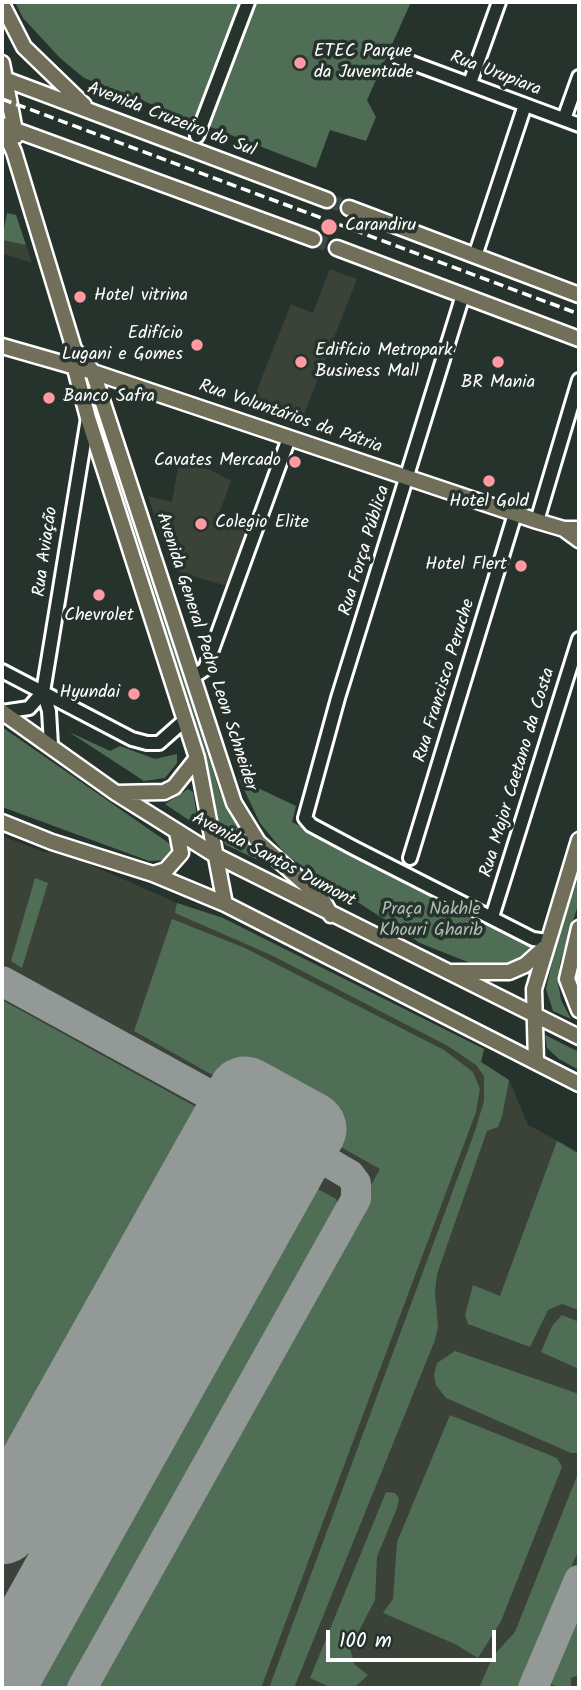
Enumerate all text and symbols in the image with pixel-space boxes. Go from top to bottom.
place label: ETEC Parque da Juventude [314,42,414,84]
street label: Rua Urupiara [446,48,544,102]
marker: ETEC Parque da Juventude [292,55,308,71]
street label: Avenida Cruzeiro do Sul [83,79,259,163]
place label: Carandiru [345,216,416,238]
marker: Carandiru [319,217,339,237]
place label: Hotel vitrina [94,286,188,308]
marker: Hotel vitrina [72,289,88,305]
place label: Edifício Lugani e Gomes [62,324,183,366]
marker: Edifício Lugani e Gomes [189,337,205,353]
place label: Edifício Metropark Business Mall [315,341,452,384]
marker: Edifício Metropark Business Mall [293,354,309,370]
marker: BR Mania [490,354,506,370]
place label: BR Mania [461,373,535,395]
street label: Rua Voluntários da Pátria [195,376,385,460]
place label: Banco Safra [63,387,155,409]
marker: Banco Safra [41,390,57,406]
place label: Cavates Mercado [154,451,281,473]
marker: Cavates Mercado [287,454,303,470]
marker: Hotel Gold [481,473,497,489]
street label: Rua Força Pública [336,483,396,619]
place label: Hotel Gold [449,492,529,514]
street label: Rua Aviação [30,506,64,598]
street label: Avenida General Pedro Leon Schneider [150,510,260,794]
place label: Colegio Elite [215,513,309,535]
marker: Colegio Elite [193,516,209,532]
place label: Hotel Flert [425,555,507,577]
marker: Hotel Flert [513,558,529,574]
marker: Chevrolet [91,587,107,603]
street label: Rua Francisco Peruche [411,597,481,765]
place label: Chevrolet [64,606,134,628]
street label: Rua Major Caetano da Costa [477,666,561,880]
place label: Hyundai [60,683,120,705]
marker: Hyundai [126,686,142,702]
street label: Avenida Santos Dumont [188,809,358,913]
park label: Praça Nakhle Khouri Gharib [379,900,483,942]
scale bar [329,1616,499,1660]
text: 100 m [339,1625,392,1658]

